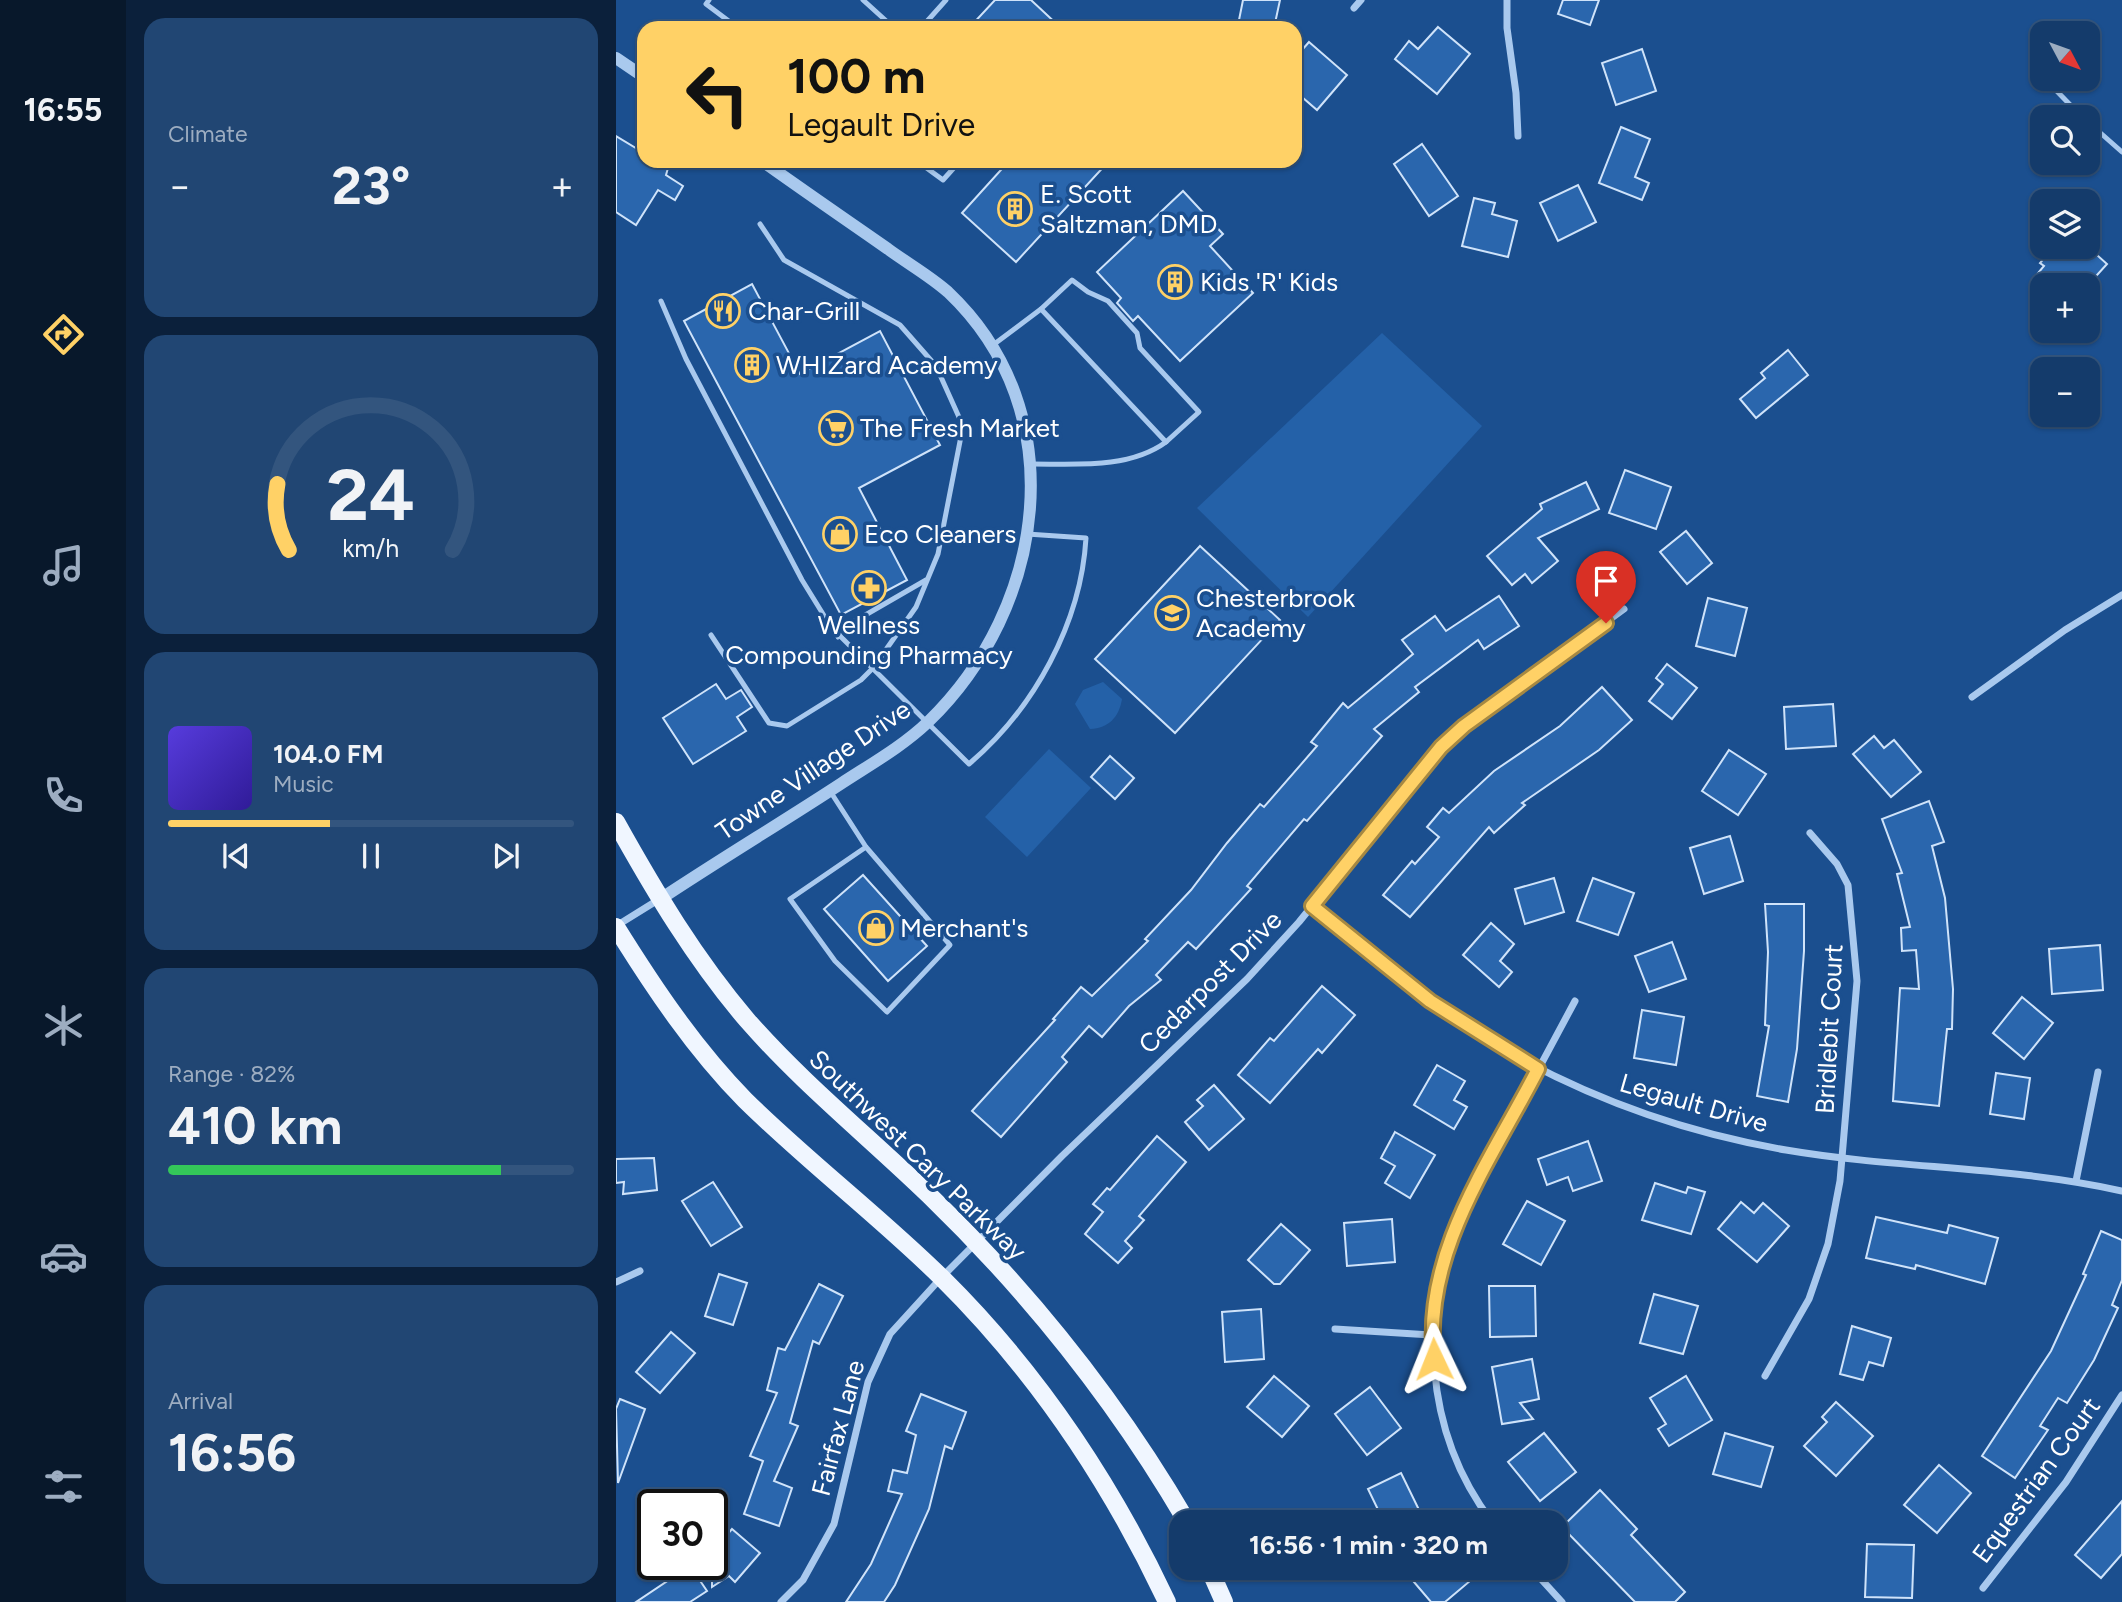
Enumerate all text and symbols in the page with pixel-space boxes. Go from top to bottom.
north arrow [2030,21,2100,91]
map controls [2030,21,2100,427]
text: 100 m [787,46,926,105]
icon: left [672,49,763,140]
text: 16:55 [24,91,102,129]
button: search [2030,105,2100,175]
text: Legault Drive [787,106,975,144]
text: Climate [168,120,247,148]
text: 23° [332,155,410,217]
text: − [168,163,192,209]
text: + [550,163,574,209]
place label: E. Scott Saltzman, DMD [1040,178,1218,240]
button: layers [2030,189,2100,259]
building icon: E. Scott Saltzman, DMD [996,190,1034,228]
building icon: Kids 'R' Kids [1156,263,1194,301]
place label: Kids 'R' Kids [1200,266,1338,298]
button: + [2030,273,2100,343]
restaurant icon: Char-Grill [704,292,742,330]
place label: Char-Grill [748,295,860,327]
icon: directions [39,310,88,359]
building icon: WHIZard Academy [733,346,771,384]
place label: WHIZard Academy [776,349,998,381]
button: − [2030,357,2100,427]
supermarket icon: The Fresh Market [817,409,855,447]
place label: The Fresh Market [860,412,1060,444]
text: 24 [327,452,415,539]
shop icon: Eco Cleaners [821,515,859,553]
place label: Eco Cleaners [864,518,1017,550]
text: km/h [342,533,400,563]
icon: music [39,541,88,590]
pin [1576,551,1636,623]
icon: arrive [1587,562,1625,600]
pharmacy icon: Wellness Compounding Pharmacy [850,569,888,607]
place label: Chesterbrook Academy [1196,582,1355,644]
school or university icon: Chesterbrook Academy [1153,594,1191,632]
place label: Wellness Compounding Pharmacy [725,609,1013,671]
street label: Towne Village Drive [710,693,916,847]
text: 104.0 FM [273,738,383,770]
text: Music [273,770,334,798]
icon: phone [39,771,88,820]
icon: previous [217,837,255,875]
icon: pause [352,837,390,875]
icon: next [487,837,525,875]
street label: Cedarpost Drive [1132,904,1288,1060]
shop icon: Merchant's [857,909,895,947]
place label: Merchant's [900,912,1028,944]
street label: Bridlebit Court [1809,943,1849,1115]
icon: climate [39,1001,88,1050]
street label: Southwest Cary Parkway [803,1043,1033,1267]
text: Range · 82% [168,1060,295,1088]
street label: Legault Drive [1616,1067,1772,1139]
text: 410 km [168,1095,342,1157]
icon: car [39,1232,88,1281]
position arrow [1397,1322,1471,1396]
street label: Fairfax Lane [805,1357,871,1499]
text: Arrival [168,1387,233,1415]
street label: Equestrian Court [1965,1391,2107,1569]
text: 16:56 [168,1422,296,1484]
icon: filters [39,1462,88,1511]
speed limit sign: 30 [637,1489,728,1580]
text: 16:56 · 1 min · 320 m [1249,1529,1488,1561]

